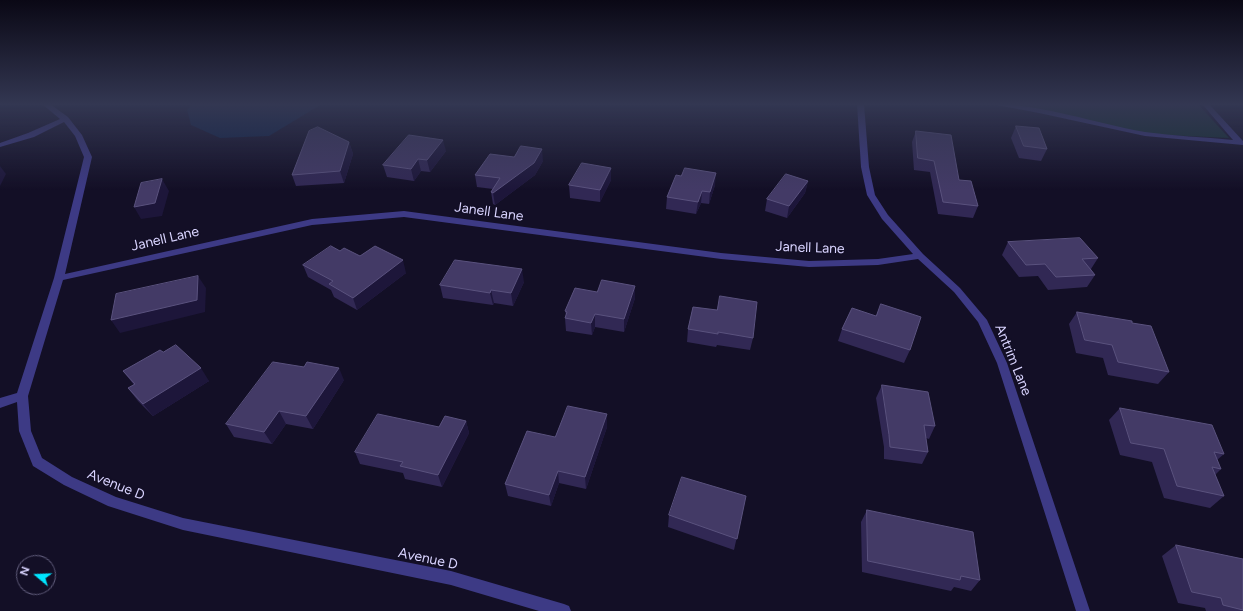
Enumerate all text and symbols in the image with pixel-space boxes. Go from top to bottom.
street label: Janell Lane [454,199,524,225]
street label: Janell Lane [129,223,201,255]
street label: Janell Lane [775,238,845,258]
street label: Antrim Lane [991,322,1035,398]
street label: Avenue D [85,466,147,504]
street label: Avenue D [397,545,459,573]
north arrow [16,555,56,595]
text: N [18,565,33,577]

